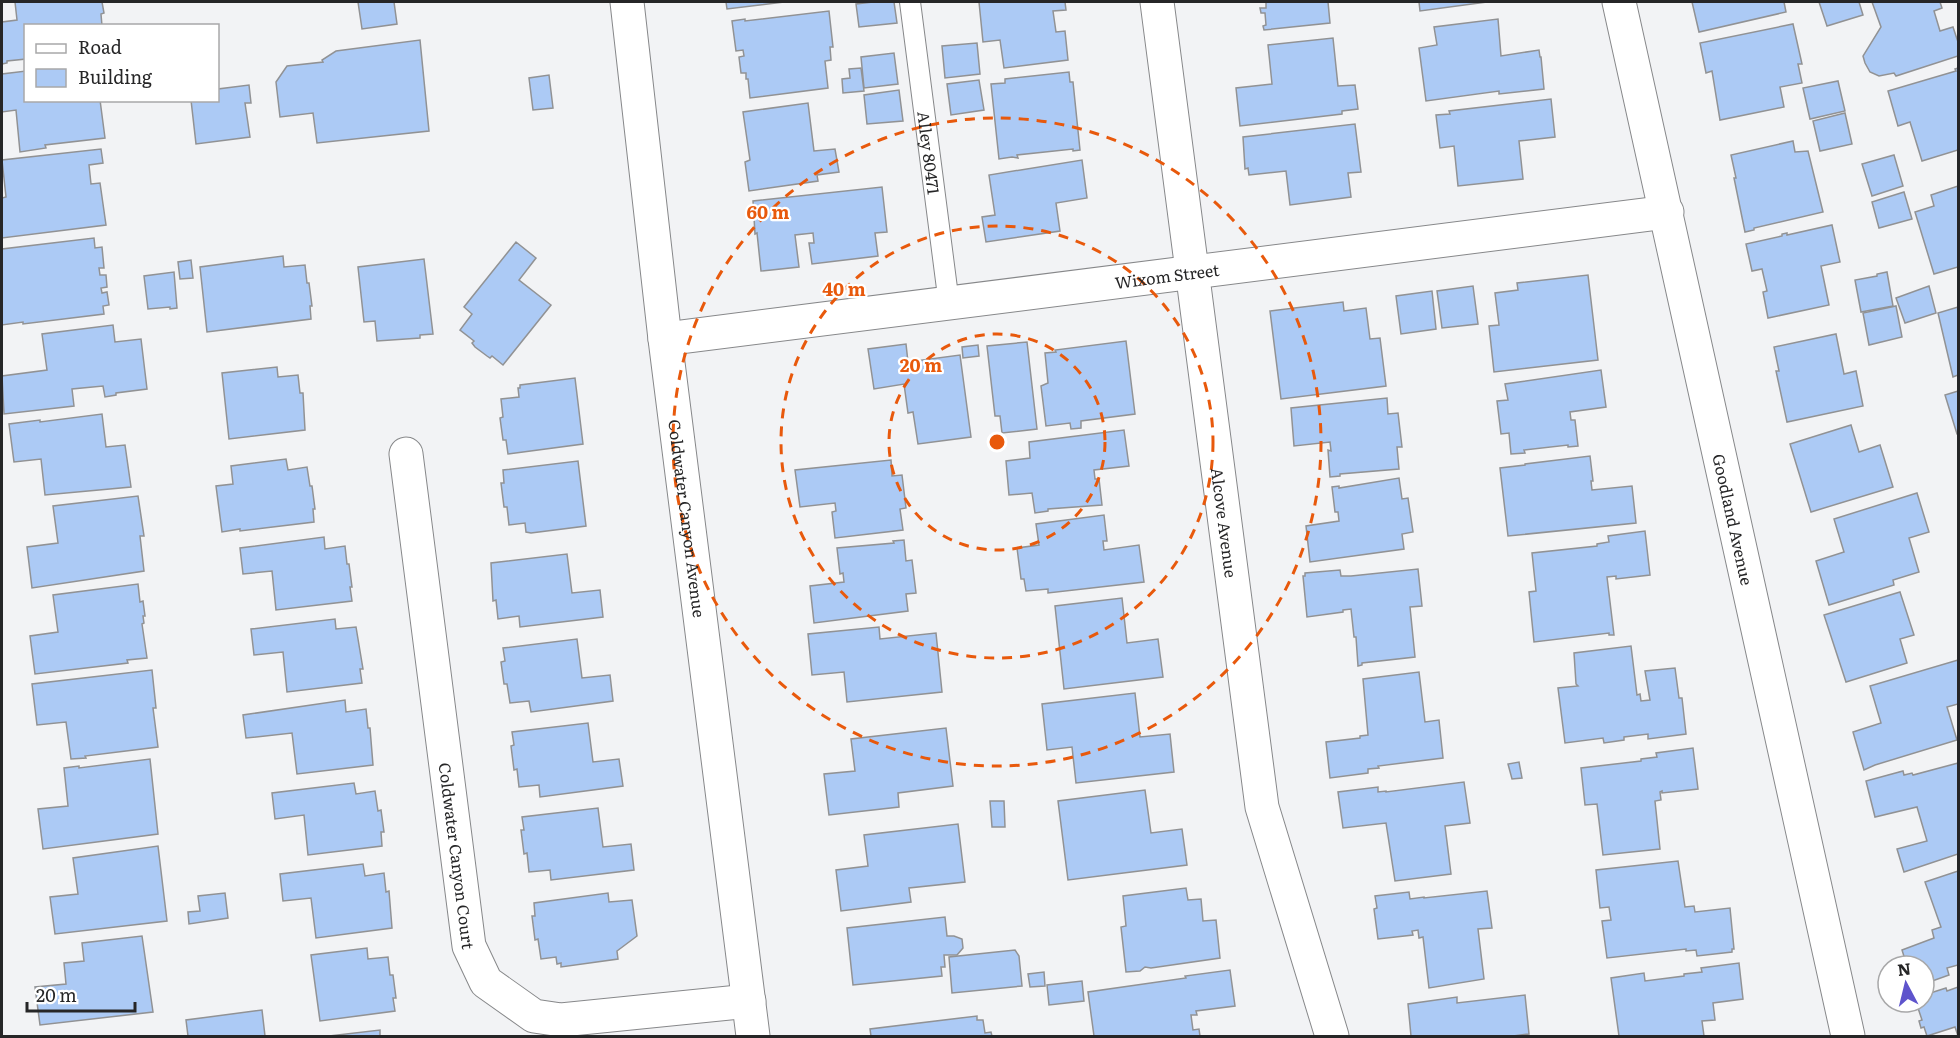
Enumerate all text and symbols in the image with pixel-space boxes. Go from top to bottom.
legend [24,24,219,102]
text: Road [78,33,122,60]
text: Building [78,63,153,90]
street label: Alley 80471 [912,110,947,196]
text: 60 m [746,198,790,225]
street label: Wixom Street [1113,257,1221,294]
text: 40 m [822,275,866,302]
text: 20 m [900,351,942,378]
street label: Coldwater Canyon Avenue [663,418,712,619]
centre of rings [987,432,1007,452]
street label: Goodland Avenue [1707,451,1760,588]
street label: Alcove Avenue [1206,466,1244,579]
street label: Coldwater Canyon Court [434,761,481,951]
north arrow [1876,954,1936,1014]
text: N [1896,955,1912,981]
scale bar [27,975,135,1013]
text: 20 m [36,981,77,1008]

